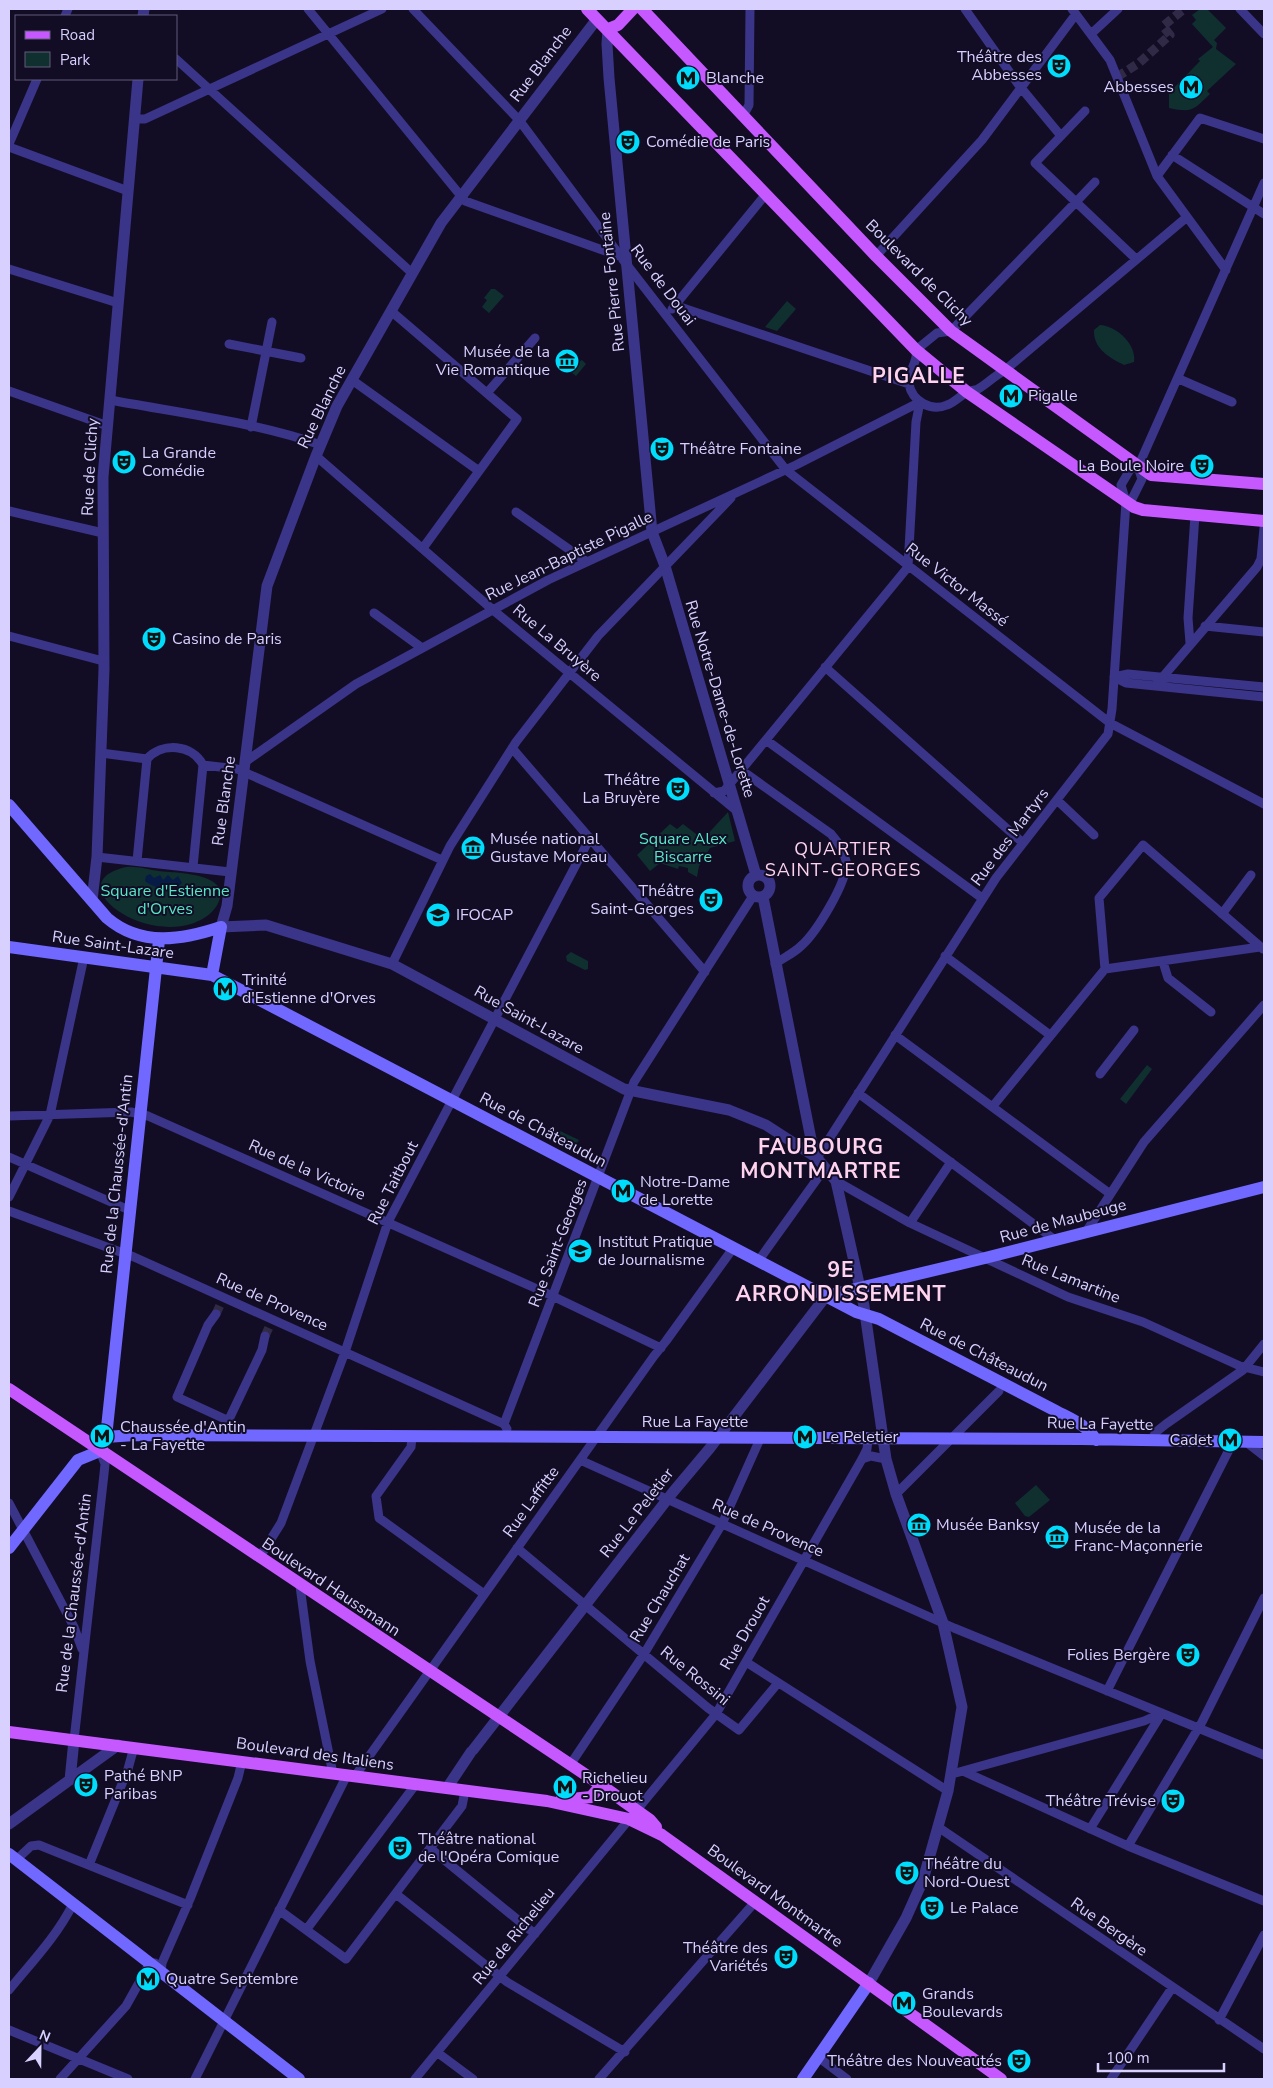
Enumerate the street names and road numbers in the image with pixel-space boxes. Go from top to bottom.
street label: Rue Blanche [505,21,577,107]
street label: Rue Pierre Fontaine [594,211,630,353]
street label: Boulevard de Clichy [861,215,978,332]
street label: Rue de Douai [625,240,701,330]
street label: Rue Blanche [292,362,352,452]
street label: Rue de Clichy [76,417,104,517]
street label: Rue Jean-Baptiste Pigalle [482,506,656,606]
street label: Rue Victor Massé [901,538,1013,632]
street label: Rue Notre-Dame-de-Lorette [679,598,761,800]
street label: Rue La Bruyère [508,599,606,687]
street label: Rue Blanche [207,755,241,847]
street label: Rue des Martyrs [966,783,1054,891]
street label: Rue Saint-Lazare [51,926,175,964]
street label: Rue Saint-Lazare [470,981,588,1059]
street label: Rue de la Chaussée-d'Antin [96,1073,138,1275]
street label: Rue de Châteaudun [475,1087,611,1173]
street label: Rue de la Victoire [245,1134,369,1206]
street label: Rue Taitbout [362,1137,424,1229]
street label: Rue Saint-Georges [523,1176,593,1310]
street label: Rue de Maubeuge [997,1194,1129,1248]
street label: Rue Lamartine [1018,1249,1124,1309]
street label: Rue de Provence [213,1268,331,1336]
street label: Rue de Châteaudun [916,1313,1052,1397]
street label: Rue La Fayette [642,1411,748,1433]
street label: Rue La Fayette [1047,1412,1153,1436]
street label: Rue Laffitte [498,1462,564,1542]
street label: Rue Le Peletier [595,1463,679,1563]
street label: Rue de la Chaussée-d'Antin [51,1492,97,1694]
street label: Rue de Provence [709,1494,827,1562]
street label: Boulevard Haussmann [257,1532,405,1642]
street label: Rue Chauchat [625,1549,695,1647]
street label: Rue Drouot [715,1592,775,1674]
street label: Rue Rossini [656,1641,734,1711]
street label: Boulevard des Italiens [235,1732,395,1776]
street label: Boulevard Montmartre [703,1839,847,1953]
street label: Rue de Richelieu [468,1883,560,1989]
street label: Rue Bergère [1066,1892,1152,1962]

